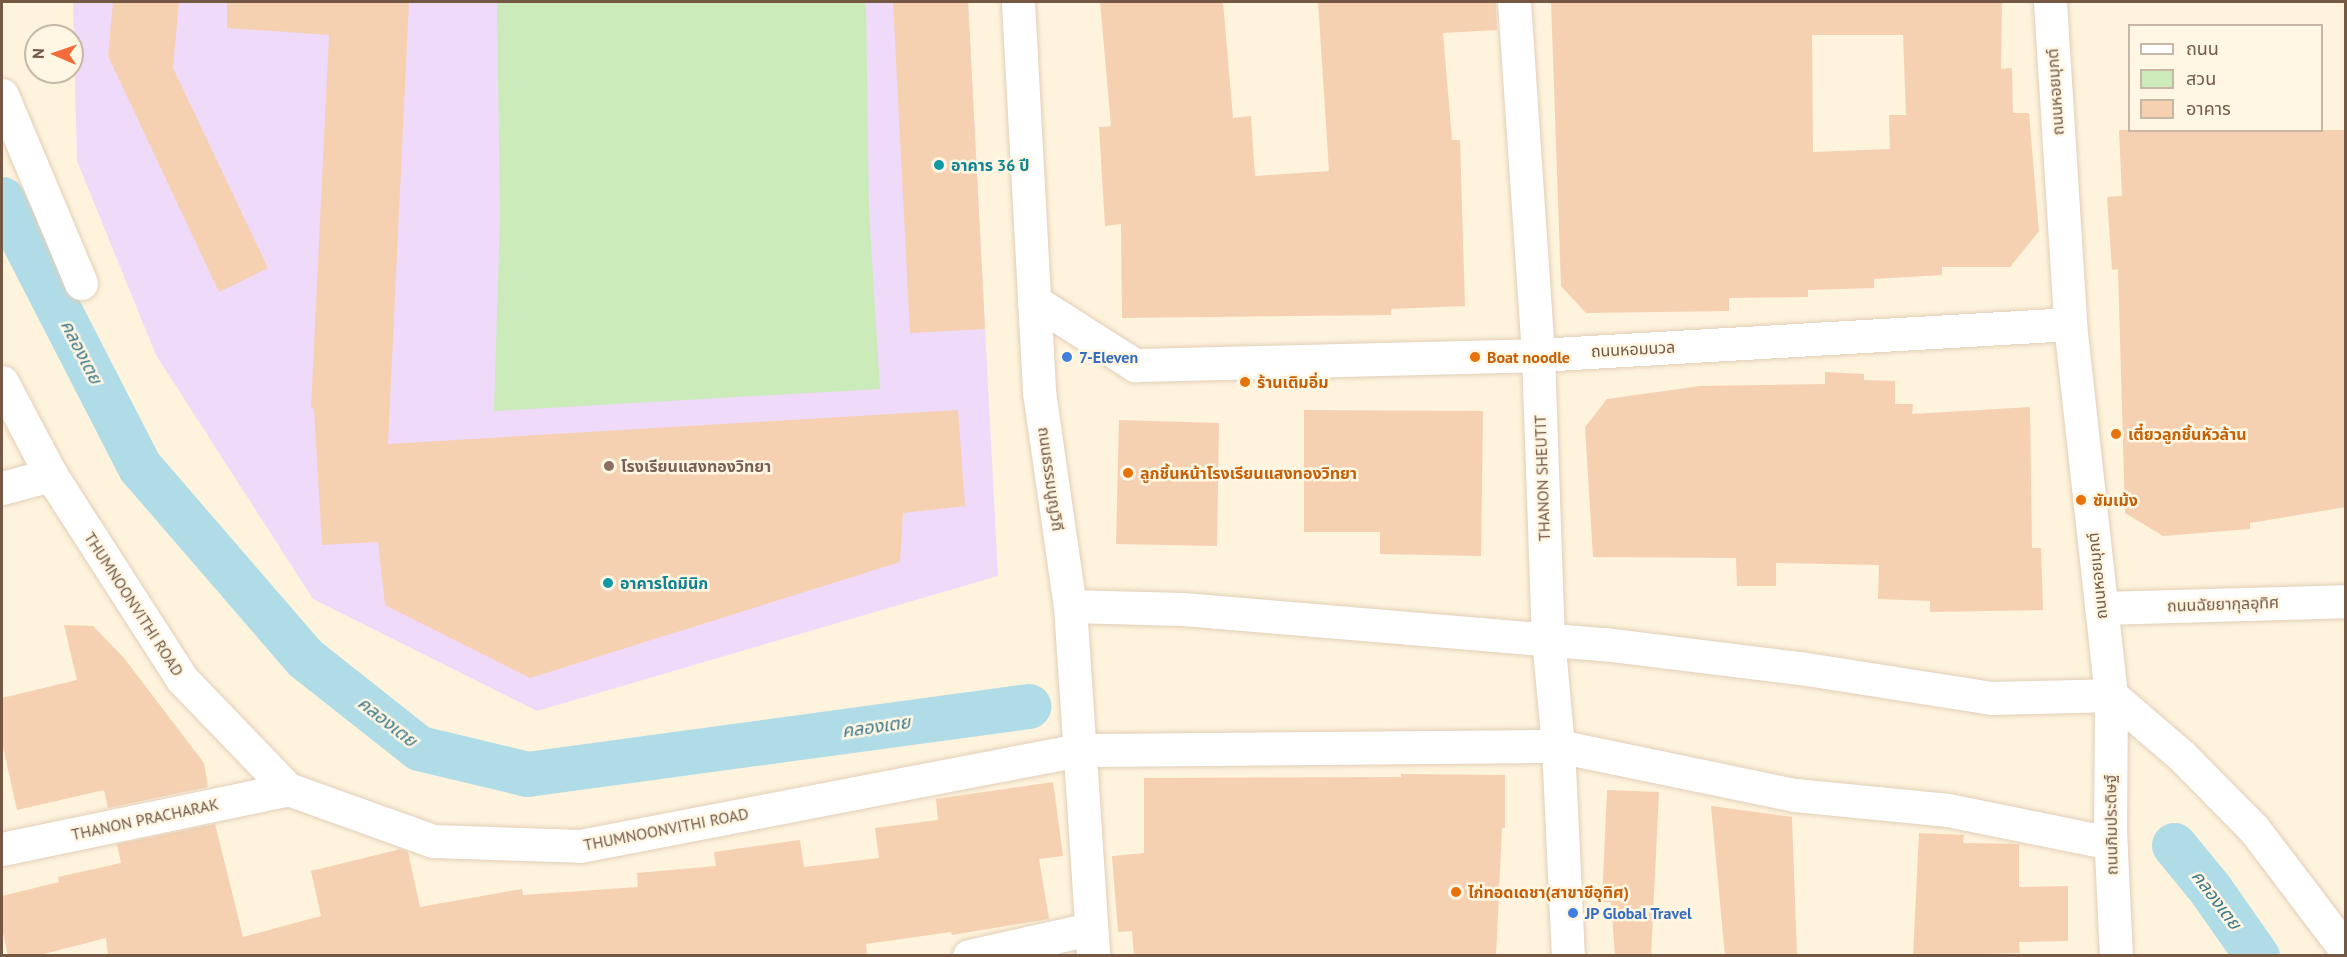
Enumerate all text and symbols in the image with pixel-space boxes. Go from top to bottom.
north arrow [24,24,84,84]
legend [2128,24,2323,132]
text: ถนน [2186,37,2219,60]
text: N [28,48,48,59]
street label: ถนนหอยมุกต์ [2042,48,2068,136]
text: สวน [2186,67,2216,90]
text: อาคาร [2186,97,2231,120]
place label: อาคาร 36 ปี [951,155,1029,175]
marker: อาคาร 36 ปี [932,158,946,172]
water label: คลองเตย [56,317,106,387]
street label: ถนนหอมนวล [1590,337,1676,361]
place label: 7-Eleven [1079,347,1138,367]
place label: Boat noodle [1487,347,1570,367]
marker: 7-Eleven [1060,350,1074,364]
marker: Boat noodle [1468,350,1482,364]
place label: ร้านเติมอิ่ม [1257,372,1329,392]
marker: ร้านเติมอิ่ม [1238,375,1252,389]
street label: THANON SHEUTIT [1530,414,1554,542]
place label: เตี๋ยวลูกชิ้นหัวล้าน [2128,424,2246,444]
street label: ถนนธรรมนูญวิถี [1034,426,1068,532]
marker: เตี๋ยวลูกชิ้นหัวล้าน [2109,427,2123,441]
place label: โรงเรียนแสงทองวิทยา [621,456,771,476]
marker: โรงเรียนแสงทองวิทยา [602,459,616,473]
place label: ลูกชิ้นหน้าโรงเรียนแสงทองวิทยา [1140,463,1357,483]
marker: ลูกชิ้นหน้าโรงเรียนแสงทองวิทยา [1121,466,1135,480]
place label: ซัมเม้ง [2093,490,2138,510]
marker: ซัมเม้ง [2074,493,2088,507]
street label: THUMNOONVITHI ROAD [80,528,188,680]
street label: ถนนหอยมุกต์ [2083,532,2111,620]
place label: อาคารโดมินิก [620,573,708,593]
marker: อาคารโดมินิก [601,576,615,590]
street label: ถนนฉัยยากุลอุทิศ [2167,592,2279,616]
water label: คลองเตย [353,692,421,752]
water label: คลองเตย [841,712,911,742]
street label: ถนนกิมประดิษฐ์ [2101,775,2121,875]
street label: THANON PRACHARAK [70,794,220,844]
street label: THUMNOONVITHI ROAD [582,804,750,854]
water label: คลองเตย [2187,866,2245,934]
place label: ไก่ทอดเดชา(สาขาชีอุทิศ) [1468,882,1629,902]
marker: ไก่ทอดเดชา(สาขาชีอุทิศ) [1449,885,1463,899]
place label: JP Global Travel [1585,903,1693,923]
marker: JP Global Travel [1566,906,1580,920]

